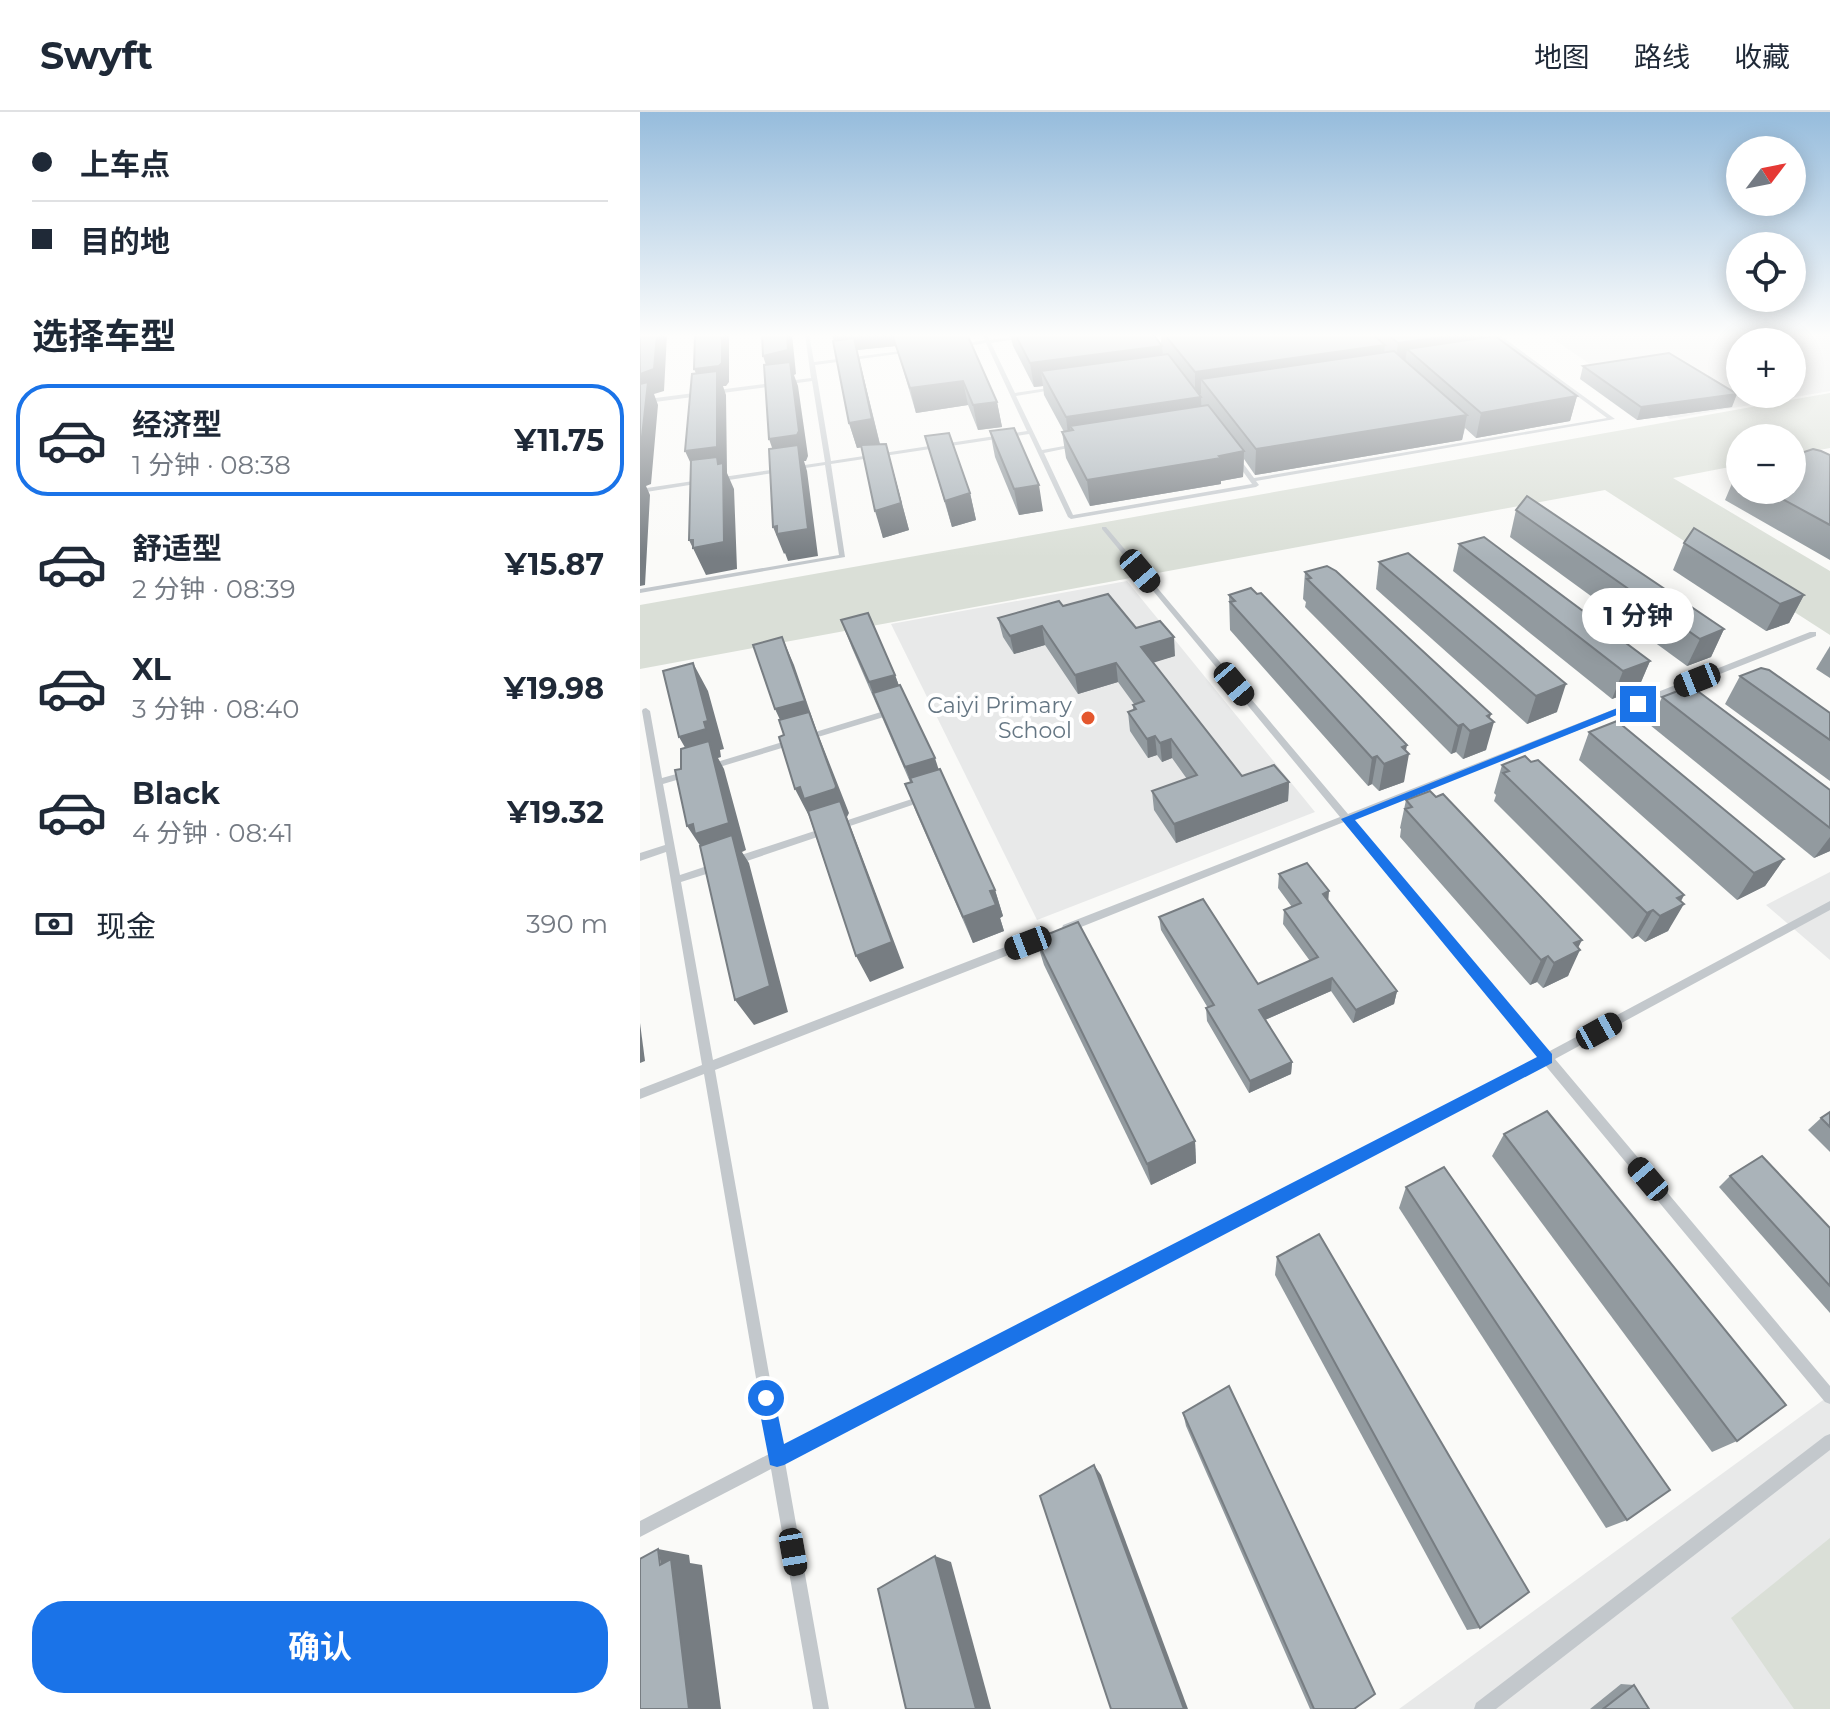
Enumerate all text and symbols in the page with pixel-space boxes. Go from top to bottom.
text: Swyft [40,32,153,79]
text: 地图 [1534,40,1590,74]
text: 路线 [1634,40,1690,74]
text: 收藏 [1734,40,1790,74]
north arrow [1726,136,1806,216]
map controls [1726,136,1806,504]
text: 上车点 [80,146,170,183]
text: 目的地 [80,223,170,260]
button: locate [1726,232,1806,312]
text: 选择车型 [32,314,176,358]
button: + [1726,328,1806,408]
icon: car [36,404,108,476]
text: 经济型 [132,406,222,443]
text: ¥11.75 [514,422,604,459]
button: − [1726,424,1806,504]
text: 1 分钟 · 08:38 [132,449,291,481]
icon: car [36,528,108,600]
text: 舒适型 [132,530,222,567]
car [1115,545,1165,597]
text: ¥15.87 [505,546,604,583]
text: 2 分钟 · 08:39 [132,573,296,605]
callout: 1 分钟 [1582,588,1694,644]
text: 1 分钟 [1603,600,1673,632]
text: XL [132,651,171,688]
icon: car [36,652,108,724]
car [1209,658,1259,710]
car [1670,660,1724,700]
text: ¥19.98 [504,670,604,707]
route end [1620,686,1656,722]
place label: Caiyi Primary School [927,692,1072,744]
text: 3 分钟 · 08:40 [132,693,299,725]
marker: Caiyi Primary School [1079,709,1097,727]
text: Black [132,775,220,812]
icon: car [36,776,108,848]
text: ¥19.32 [507,794,604,831]
text: 4 分钟 · 08:41 [132,817,293,849]
icon: cash [32,902,76,946]
text: 现金 [96,908,156,945]
text: 390 m [526,908,608,940]
car [1001,923,1055,963]
car [1572,1009,1626,1053]
car [1623,1153,1673,1205]
route start [748,1380,784,1416]
car [777,1526,809,1578]
button: 确认 [32,1601,608,1693]

